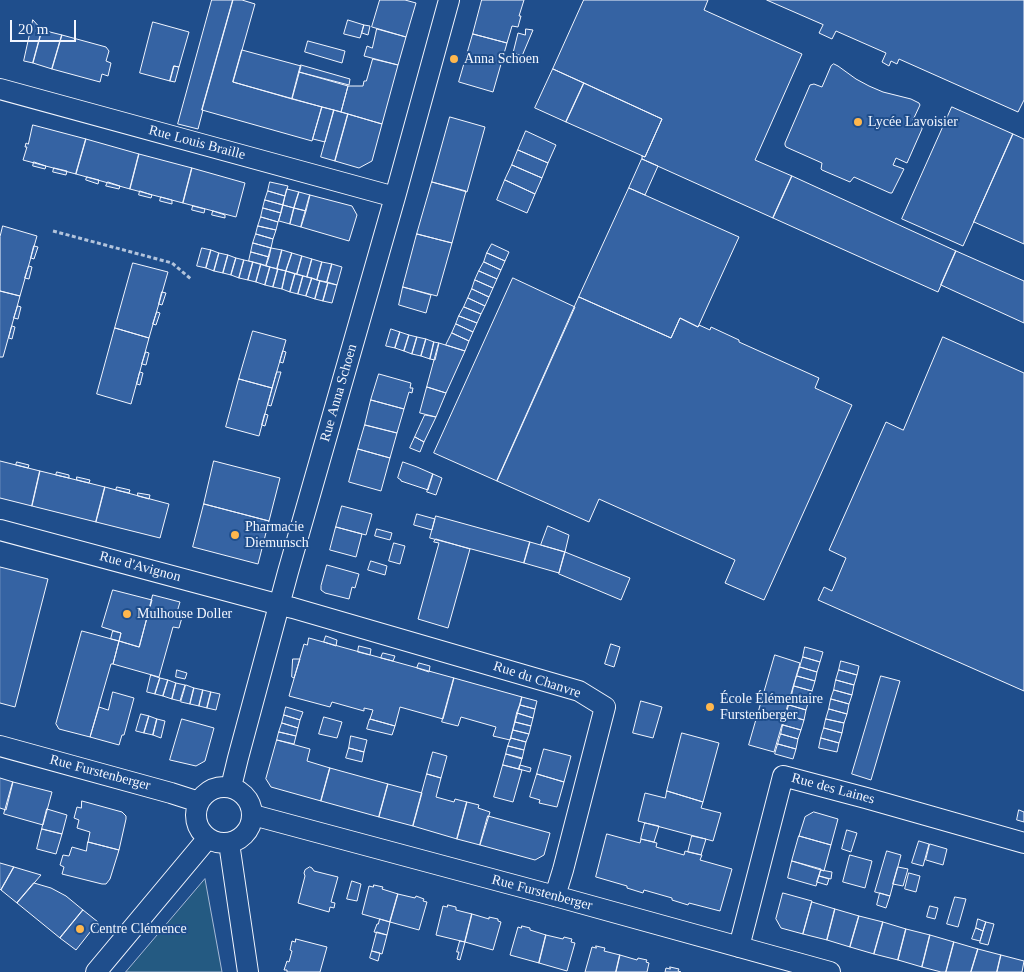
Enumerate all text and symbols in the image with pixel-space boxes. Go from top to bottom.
scale bar [12,10,79,42]
text: 20 m [18,21,48,37]
place label: Anna Schoen [464,51,539,67]
marker: Anna Schoen [448,53,460,65]
place label: Lycée Lavoisier [868,114,958,130]
marker: Lycée Lavoisier [852,116,864,128]
street label: Rue Louis Braille [147,122,247,164]
street label: Rue Anna Schoen [317,342,361,444]
place label: Pharmacie Diemunsch [245,519,309,552]
marker: Pharmacie Diemunsch [229,529,241,541]
street label: Rue d'Avignon [97,548,183,586]
place label: Mulhouse Doller [137,606,232,622]
marker: Mulhouse Doller [121,608,133,620]
street label: Rue du Chanvre [491,658,583,702]
place label: École Élémentaire Furstenberger [720,691,823,724]
marker: École Élémentaire Furstenberger [704,701,716,713]
street label: Rue Furstenberger [48,751,152,795]
street label: Rue des Laines [790,770,876,808]
street label: Rue Furstenberger [490,871,594,915]
place label: Centre Clémence [90,921,187,937]
marker: Centre Clémence [74,923,86,935]

